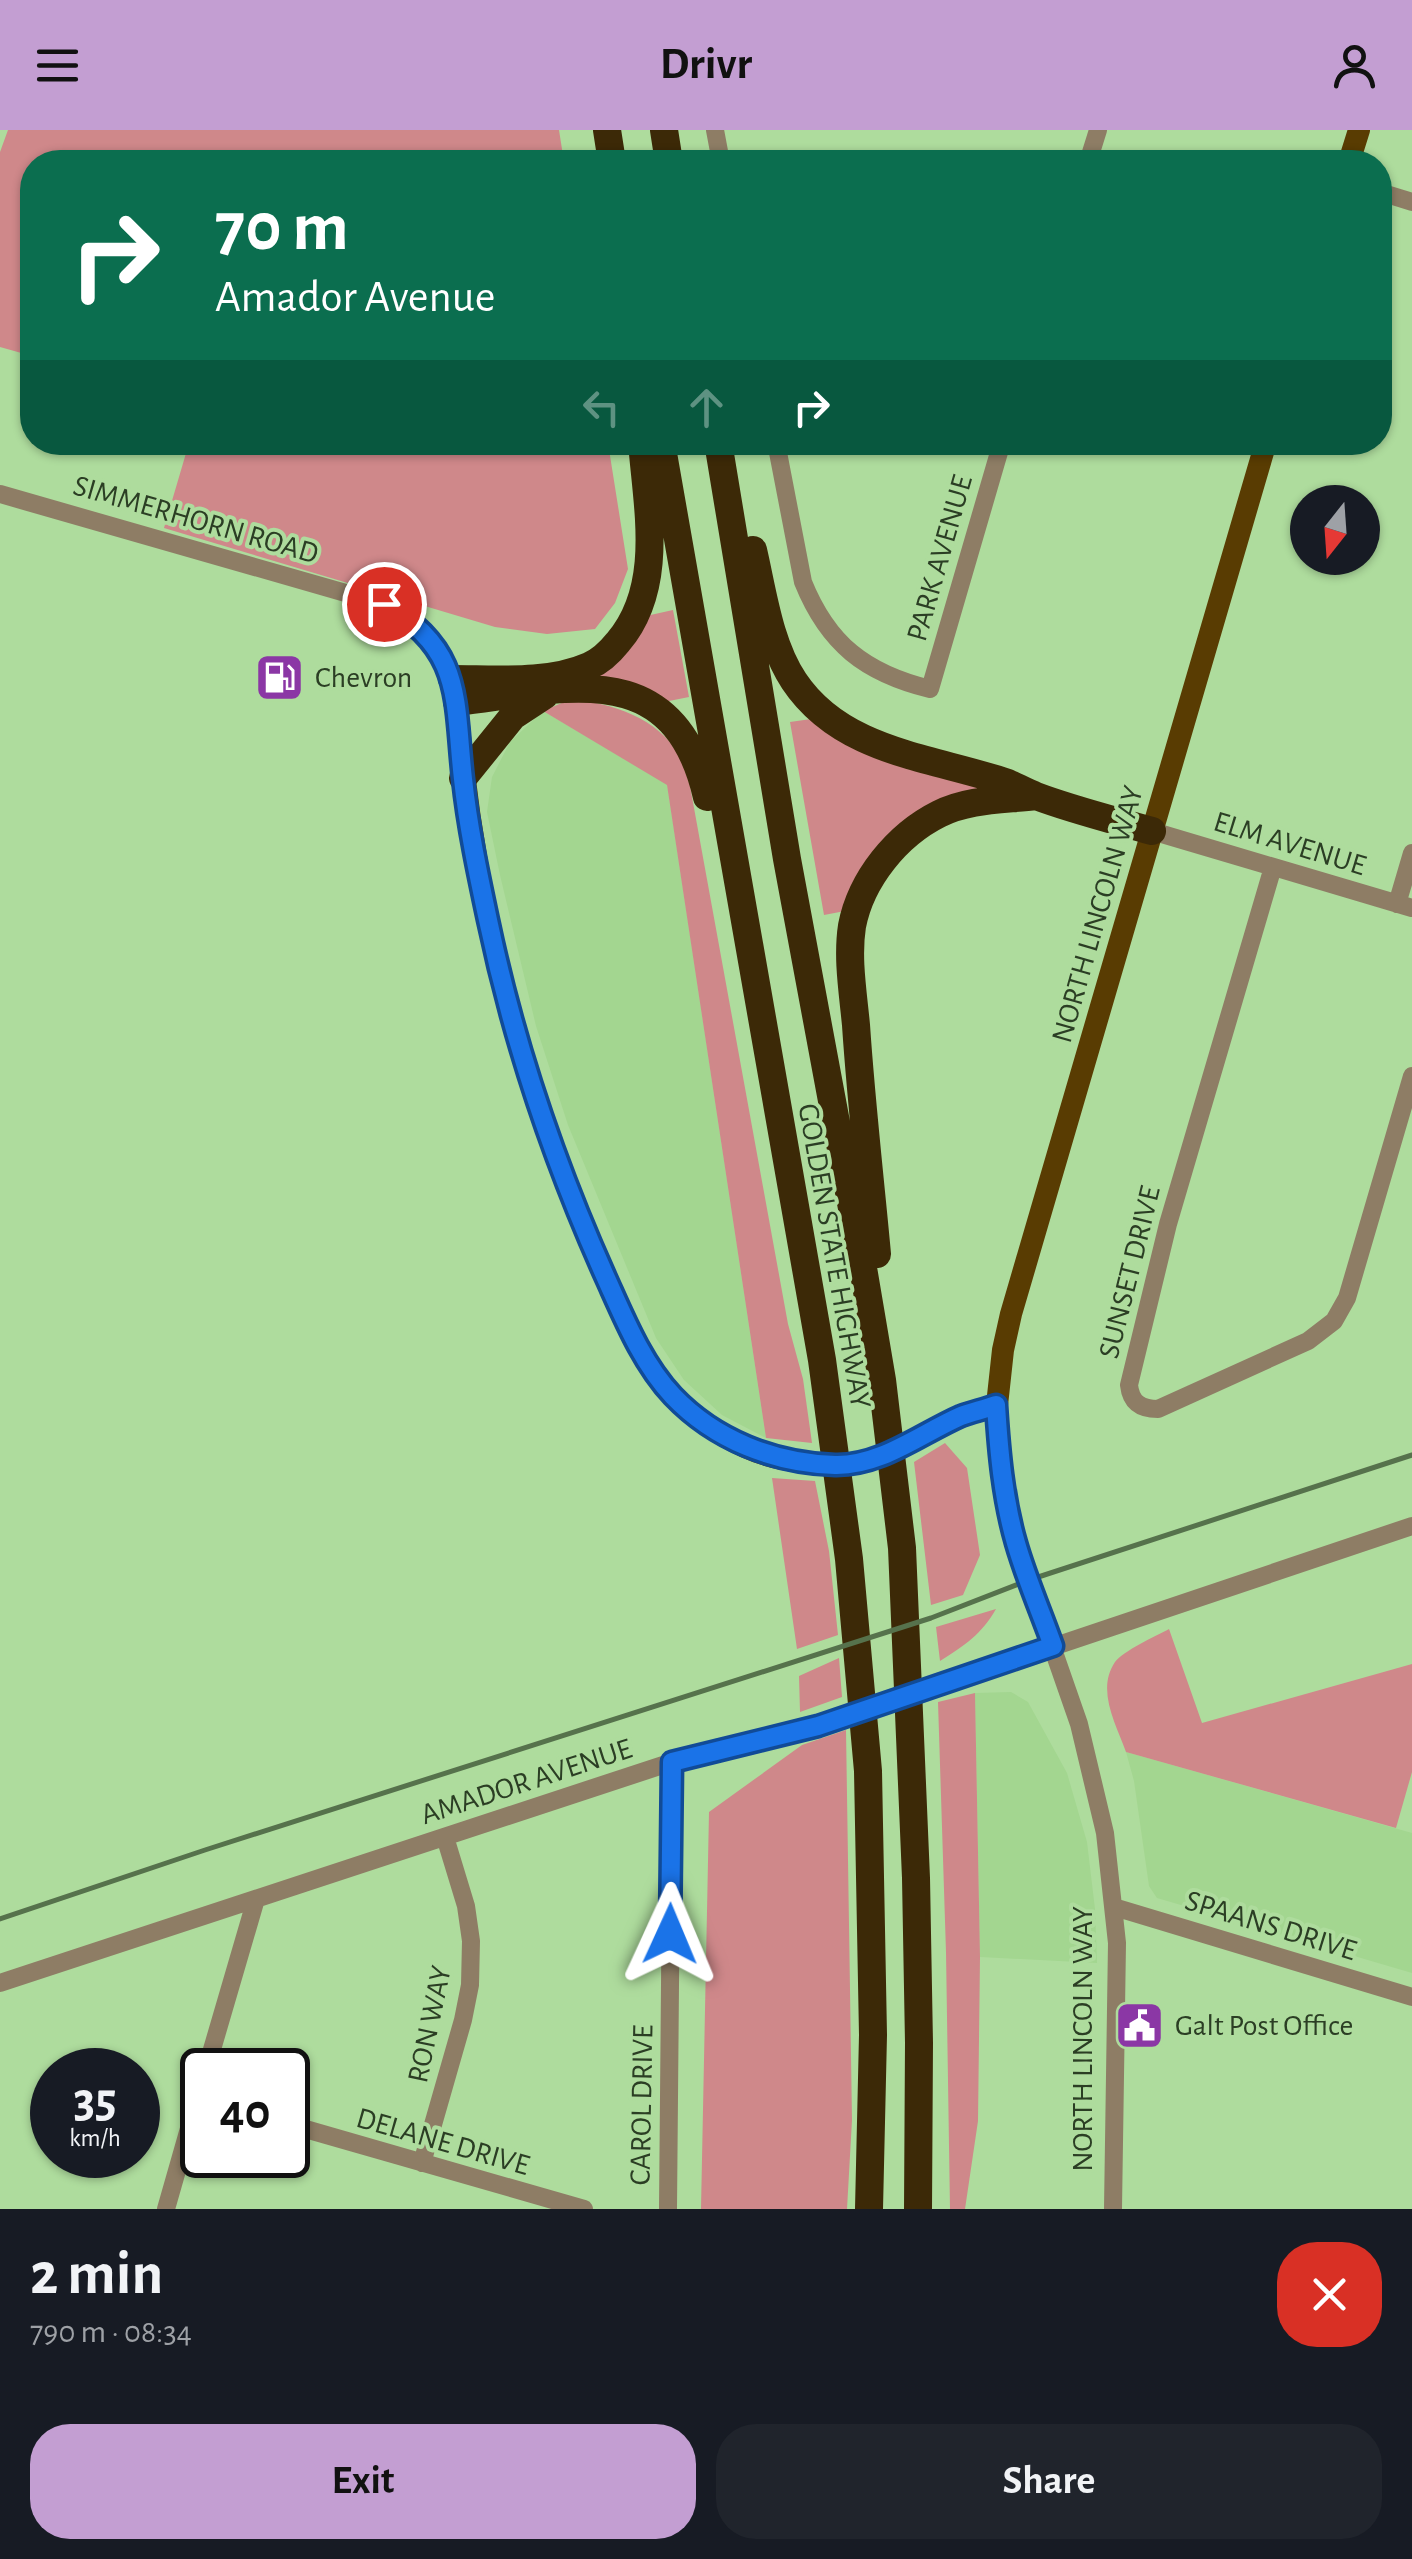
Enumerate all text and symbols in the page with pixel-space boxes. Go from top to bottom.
icon: menu [30,38,85,93]
icon: person [1327,38,1382,93]
text: Drivr [660,42,752,87]
icon: right [50,190,180,320]
text: 70 m [215,193,349,263]
text: Amador Avenue [215,275,495,320]
icon: left [574,380,629,435]
icon: ahead [679,380,734,435]
icon: right [784,380,839,435]
street label: SIMMERHORN ROAD [70,471,322,569]
street label: PARK AVENUE [902,472,978,645]
north arrow [1290,485,1380,575]
map controls [1290,485,1380,575]
pin [342,562,427,647]
icon: arrive [357,577,412,632]
fuel station icon: Chevron [254,651,306,703]
place label: Chevron [315,663,412,693]
street label: NORTH LINCOLN WAY [1047,782,1149,1046]
street label: ELM AVENUE [1210,807,1369,881]
street label: GOLDEN STATE HIGHWAY [792,1101,876,1411]
street label: SUNSET DRIVE [1094,1183,1166,1362]
street label: AMADOR AVENUE [417,1734,636,1830]
position arrow [618,1882,722,1986]
street label: SPAANS DRIVE [1181,1886,1360,1966]
street label: NORTH LINCOLN WAY [1068,1906,1098,2172]
street label: RON WAY [403,1963,457,2085]
public building icon: Galt Post Office [1114,1999,1166,2051]
place label: Galt Post Office [1175,2011,1353,2041]
street label: CAROL DRIVE [626,2024,658,2186]
speed limit sign: 40 [180,2048,310,2178]
text: 35 [73,2076,117,2126]
street label: DELANE DRIVE [353,2103,533,2181]
text: km/h [69,2126,121,2151]
button: close [1277,2242,1382,2347]
text: 2 min [30,2245,163,2305]
text: 790 m · 08:34 [30,2316,192,2348]
button: Exit [30,2424,696,2539]
button: Share [716,2424,1382,2539]

